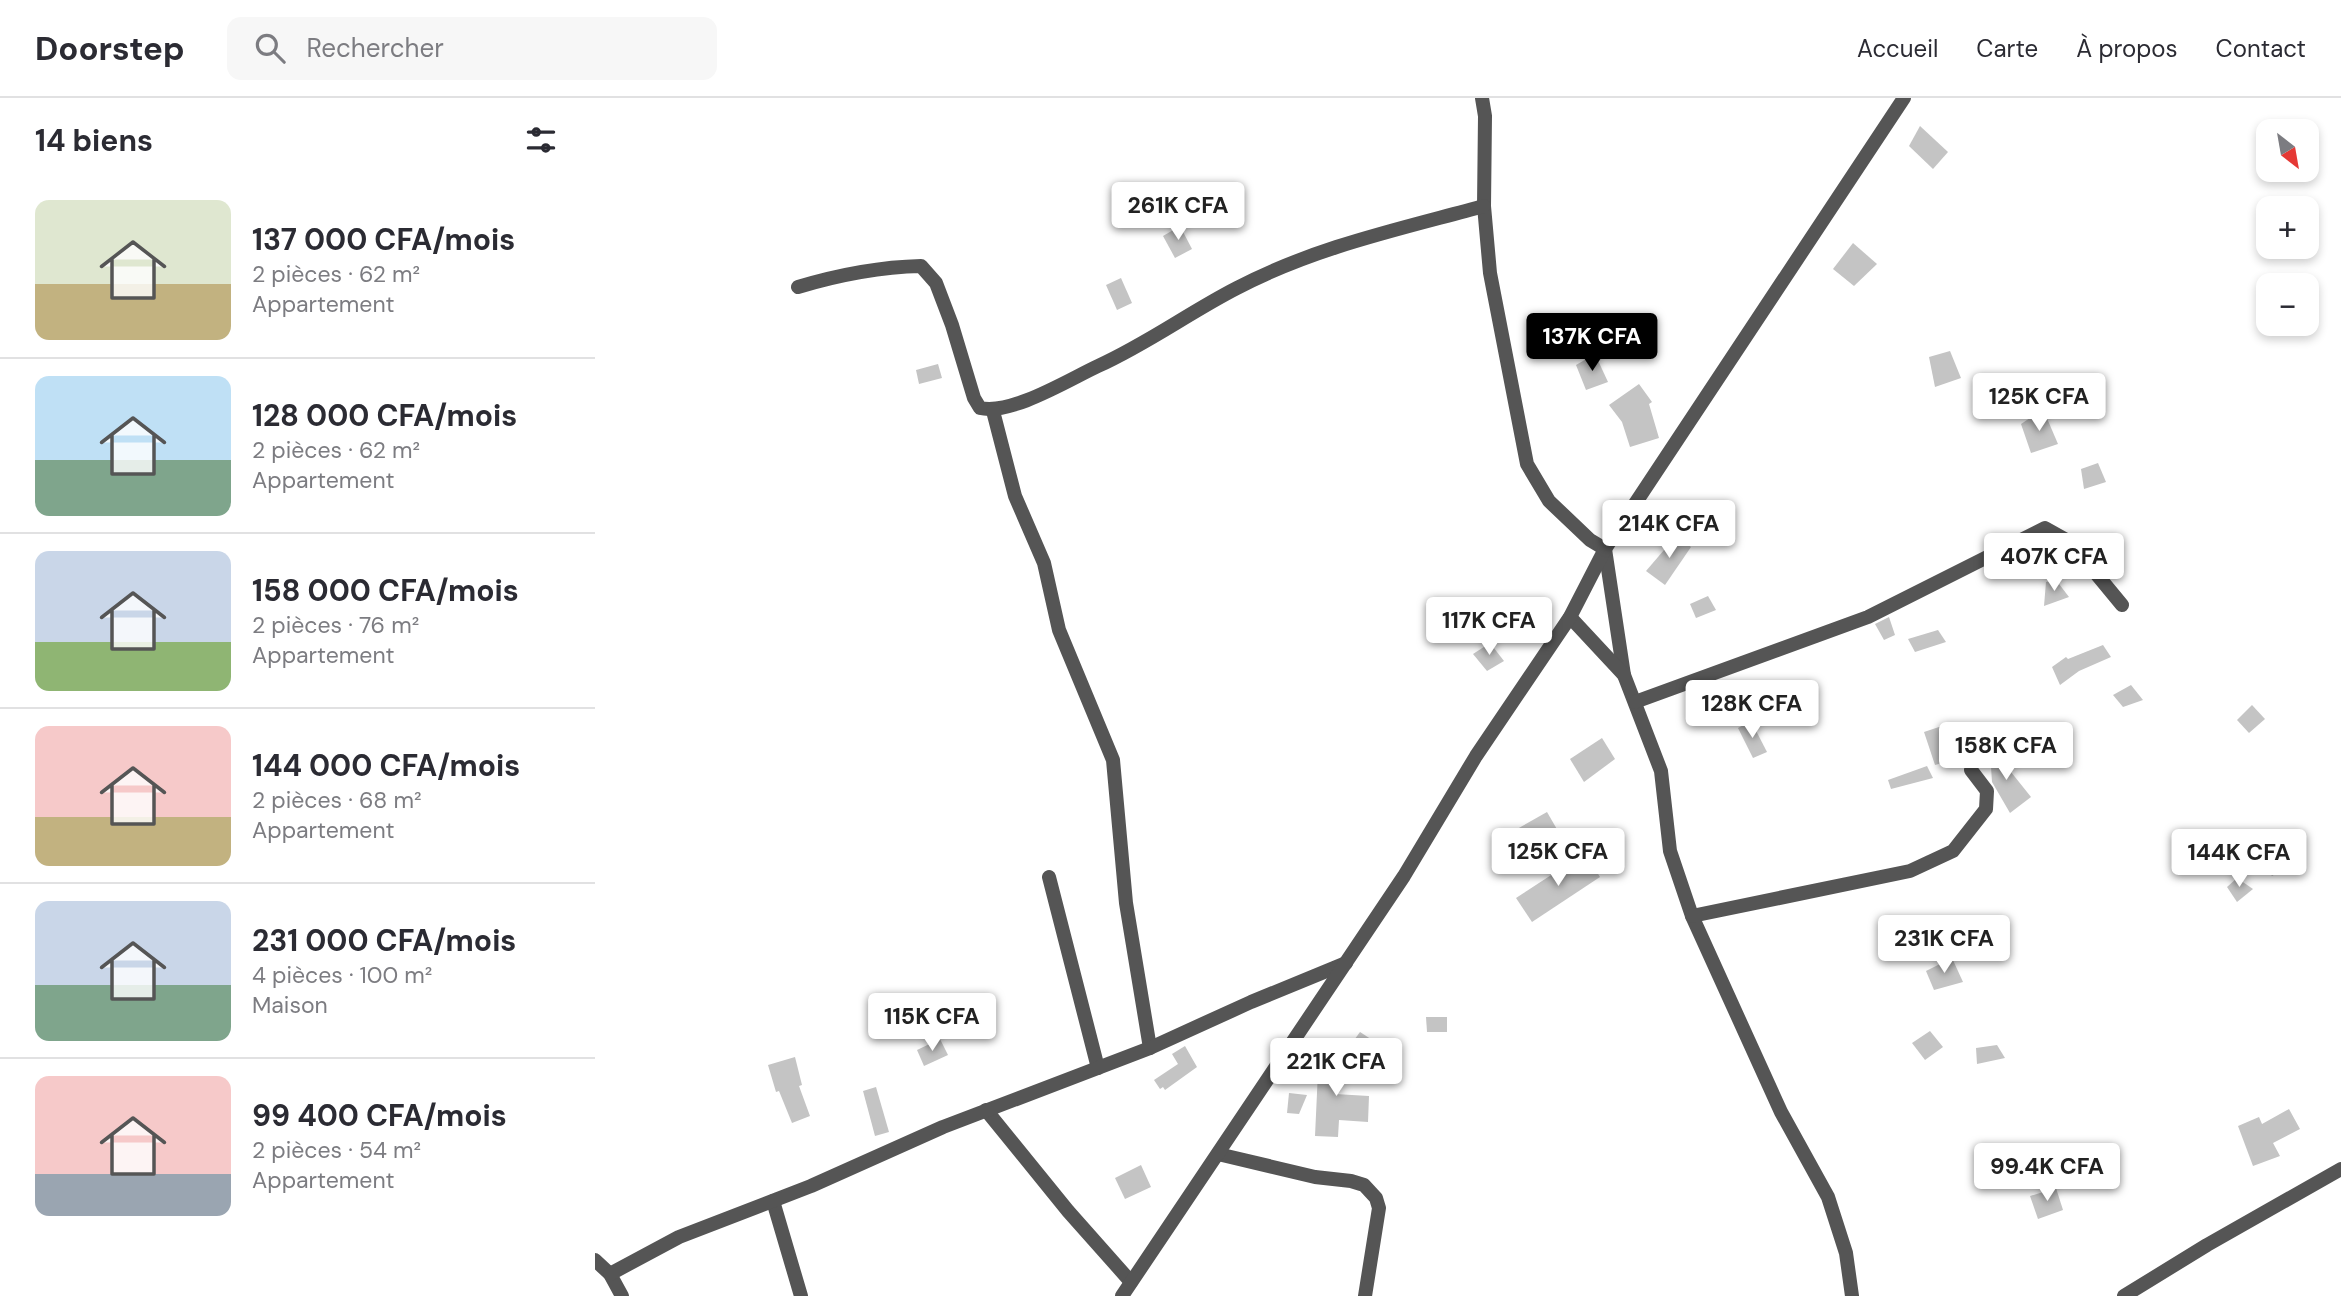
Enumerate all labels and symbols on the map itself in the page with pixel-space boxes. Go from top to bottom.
north arrow [2256,119,2319,182]
pin: 261K CFA [1106,183,1250,242]
pin: 137K CFA [1520,314,1664,373]
pin: 125K CFA [1967,374,2111,433]
pin: 214K CFA [1597,500,1741,560]
pin: 407K CFA [1982,533,2126,593]
pin: 117K CFA [1417,598,1561,657]
pin: 128K CFA [1680,680,1824,740]
pin: 158K CFA [1934,722,2078,782]
pin: 125K CFA [1486,828,1630,888]
pin: 144K CFA [2167,830,2311,889]
pin: 231K CFA [1872,916,2016,975]
pin: 115K CFA [860,993,1004,1053]
pin: 221K CFA [1264,1038,1408,1098]
pin: 99.4K CFA [1967,1144,2127,1203]

